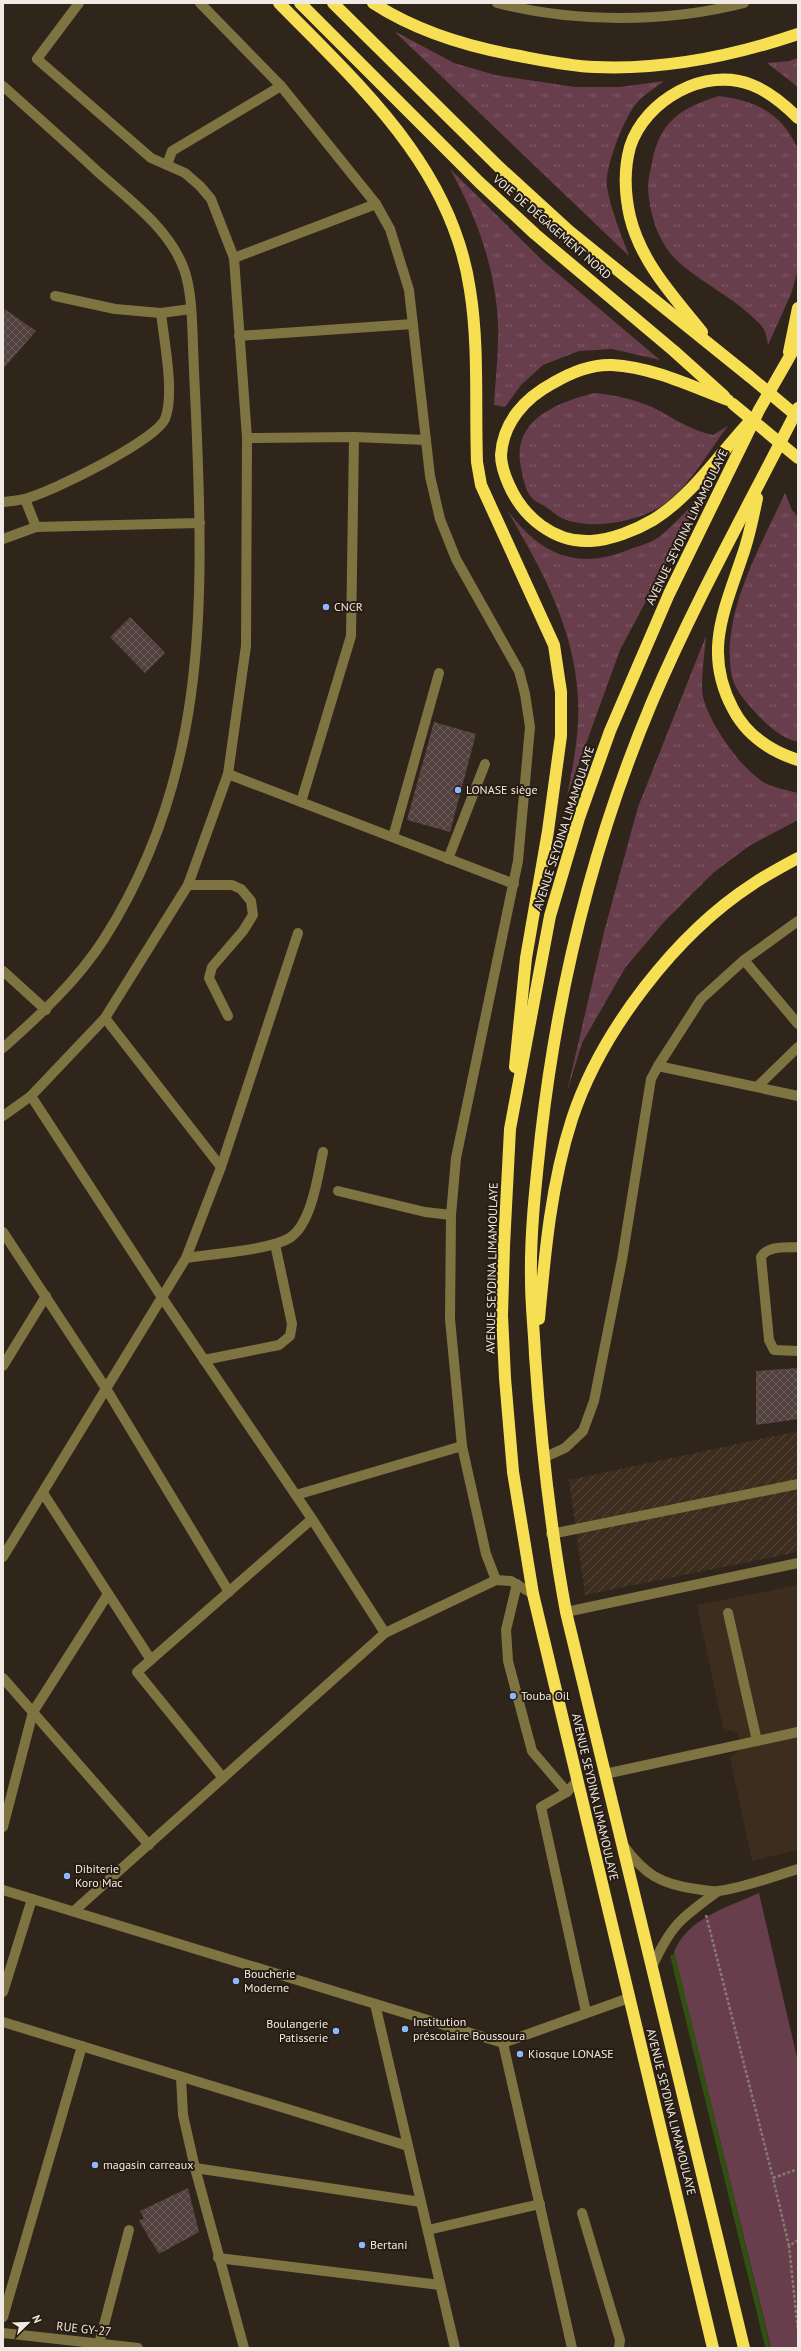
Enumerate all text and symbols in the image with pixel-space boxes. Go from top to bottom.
street label: VOIE DE DÉGAGEMENT NORD [489,170,615,282]
street label: AVENUE SEYDINA LIMAMOULAYE [642,447,731,607]
place label: CNCR [334,599,363,614]
marker: CNCR [321,602,331,612]
street label: AVENUE SEYDINA LIMAMOULAYE [530,744,597,912]
place label: LONASE siège [466,782,538,797]
marker: LONASE siège [453,785,463,795]
street label: AVENUE SEYDINA LIMAMOULAYE [483,1182,500,1354]
place label: Touba Oil [521,1688,570,1703]
marker: Touba Oil [508,1691,518,1701]
street label: AVENUE SEYDINA LIMAMOULAYE [569,1712,622,1882]
place label: Dibiterie Koro Mac [75,1861,123,1890]
marker: Dibiterie Koro Mac [62,1871,72,1881]
place label: Boucherie Moderne [244,1966,295,1995]
marker: Boucherie Moderne [231,1976,241,1986]
place label: Institution préscolaire Boussoura [413,2014,525,2043]
place label: Boulangerie Patisserie [266,2016,328,2045]
marker: Institution préscolaire Boussoura [400,2024,410,2034]
marker: Boulangerie Patisserie [331,2026,341,2036]
street label: AVENUE SEYDINA LIMAMOULAYE [643,2027,699,2197]
place label: Kiosque LONASE [528,2046,614,2061]
marker: Kiosque LONASE [515,2049,525,2059]
place label: magasin carreaux [103,2157,193,2172]
marker: magasin carreaux [90,2160,100,2170]
place label: Bertani [370,2237,407,2252]
marker: Bertani [357,2240,367,2250]
north arrow [8,2303,48,2343]
text: N [29,2313,45,2325]
street label: RUE GY-27 [56,2318,112,2339]

